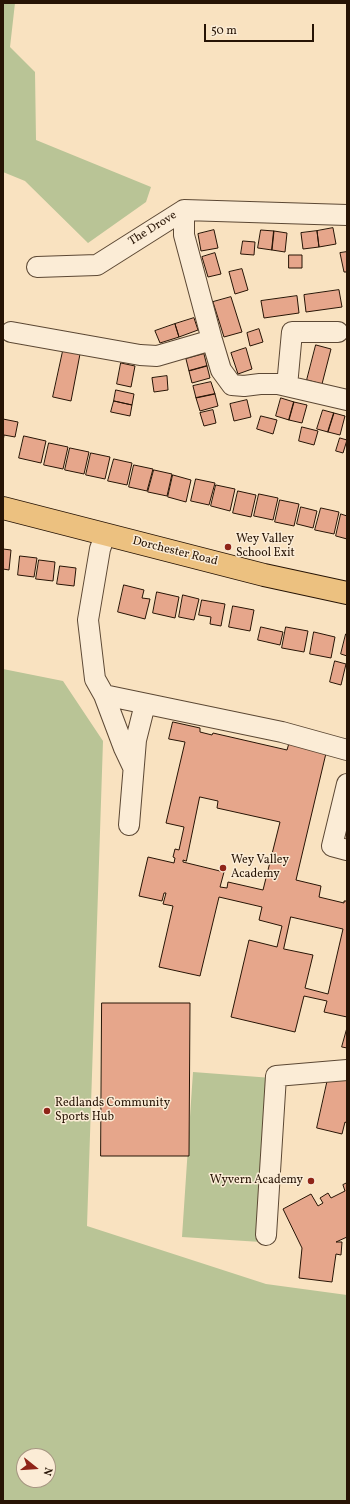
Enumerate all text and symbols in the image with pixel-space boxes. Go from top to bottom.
scale bar [206,16,316,42]
text: 50 m [211,23,237,39]
street label: The Drove [126,209,180,249]
place label: Wey Valley School Exit [236,533,295,561]
street label: Dorchester Road [131,534,219,570]
marker: Wey Valley School Exit [223,542,233,552]
place label: Wey Valley Academy [231,854,289,882]
marker: Wey Valley Academy [218,863,228,873]
place label: Redlands Community Sports Hub [55,1097,170,1125]
marker: Redlands Community Sports Hub [42,1106,52,1116]
place label: Wyvern Academy [210,1174,303,1188]
marker: Wyvern Academy [306,1176,316,1186]
north arrow [16,1448,56,1488]
text: N [39,1465,55,1477]

